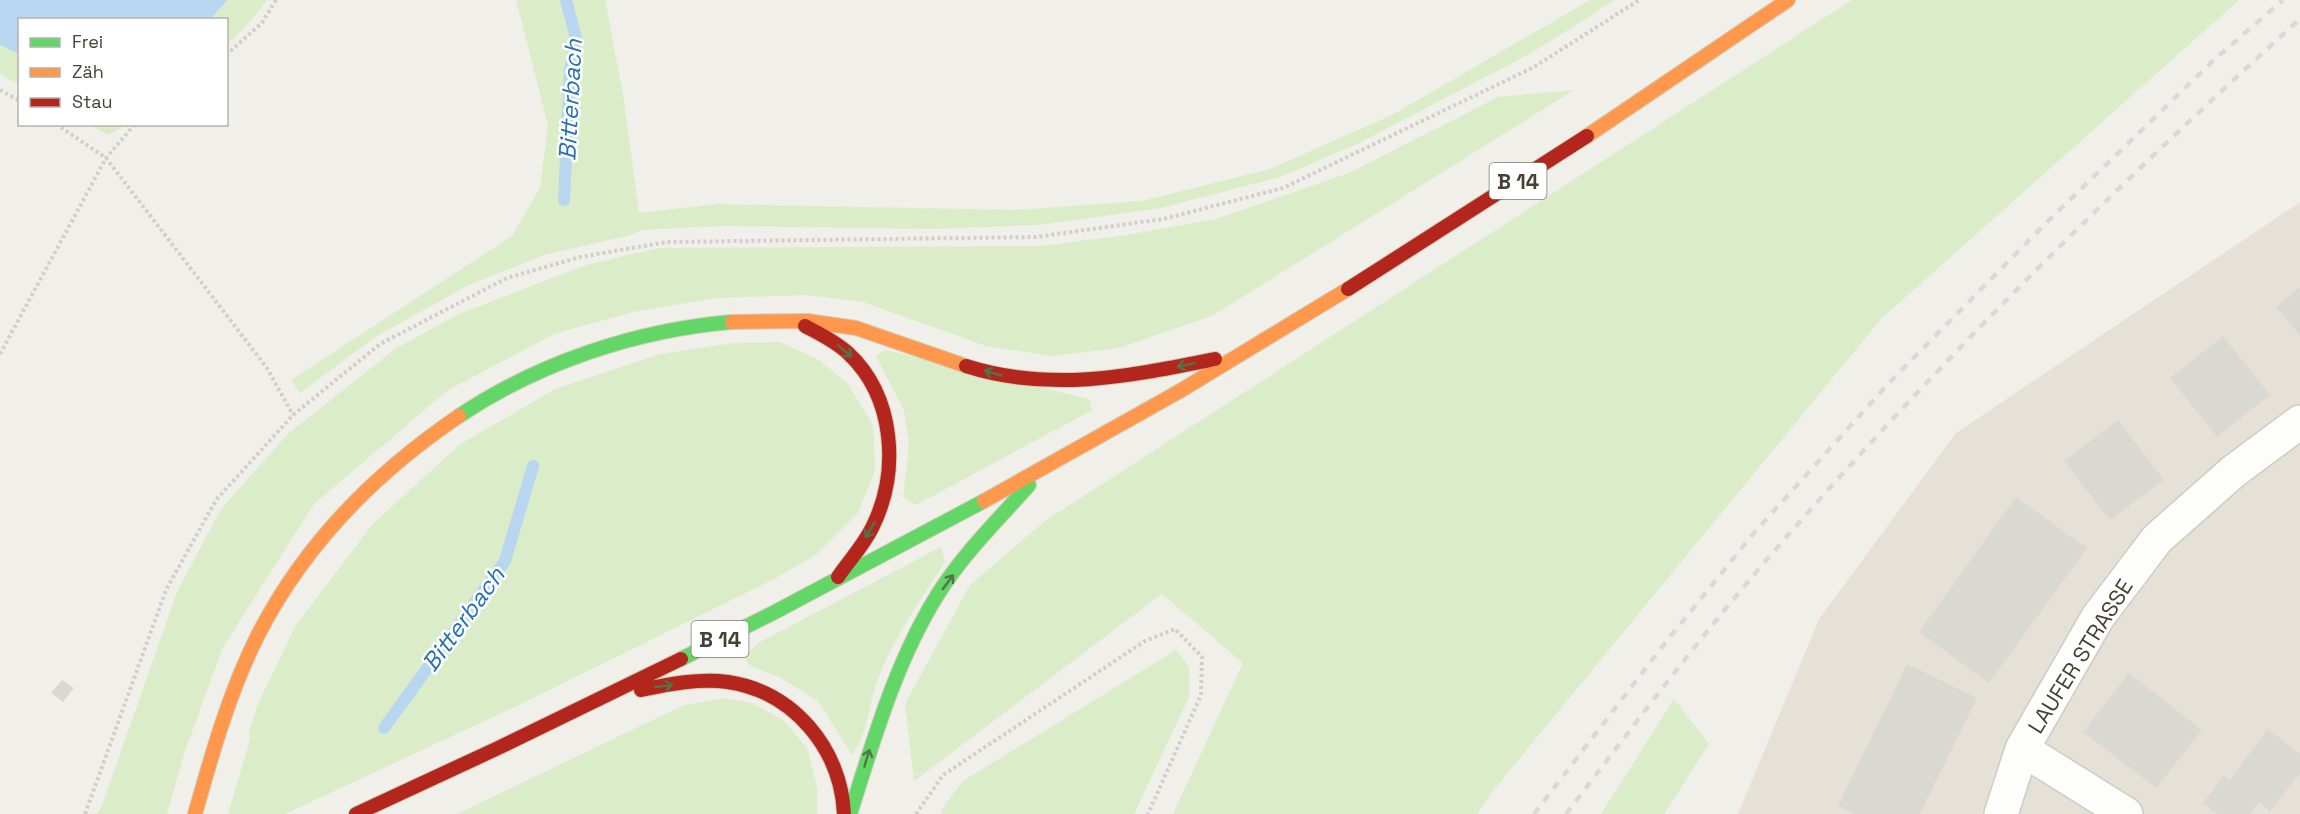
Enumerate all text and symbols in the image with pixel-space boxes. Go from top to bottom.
legend [18,18,228,126]
text: Frei [72,30,103,53]
water label: Bitterbach [551,37,589,162]
text: Zäh [72,60,104,83]
text: Stau [72,90,112,113]
road number: B 14 [1490,163,1546,199]
one-way arrow [837,345,853,358]
one-way arrow [1176,360,1196,371]
one-way arrow [984,367,1003,378]
one-way arrow [863,521,875,538]
water label: Bitterbach [415,560,512,677]
one-way arrow [941,574,954,590]
street label: LAUFER STRASSE [2021,574,2139,738]
road number: B 14 [692,621,748,657]
one-way arrow [654,680,673,691]
one-way arrow [862,749,873,768]

